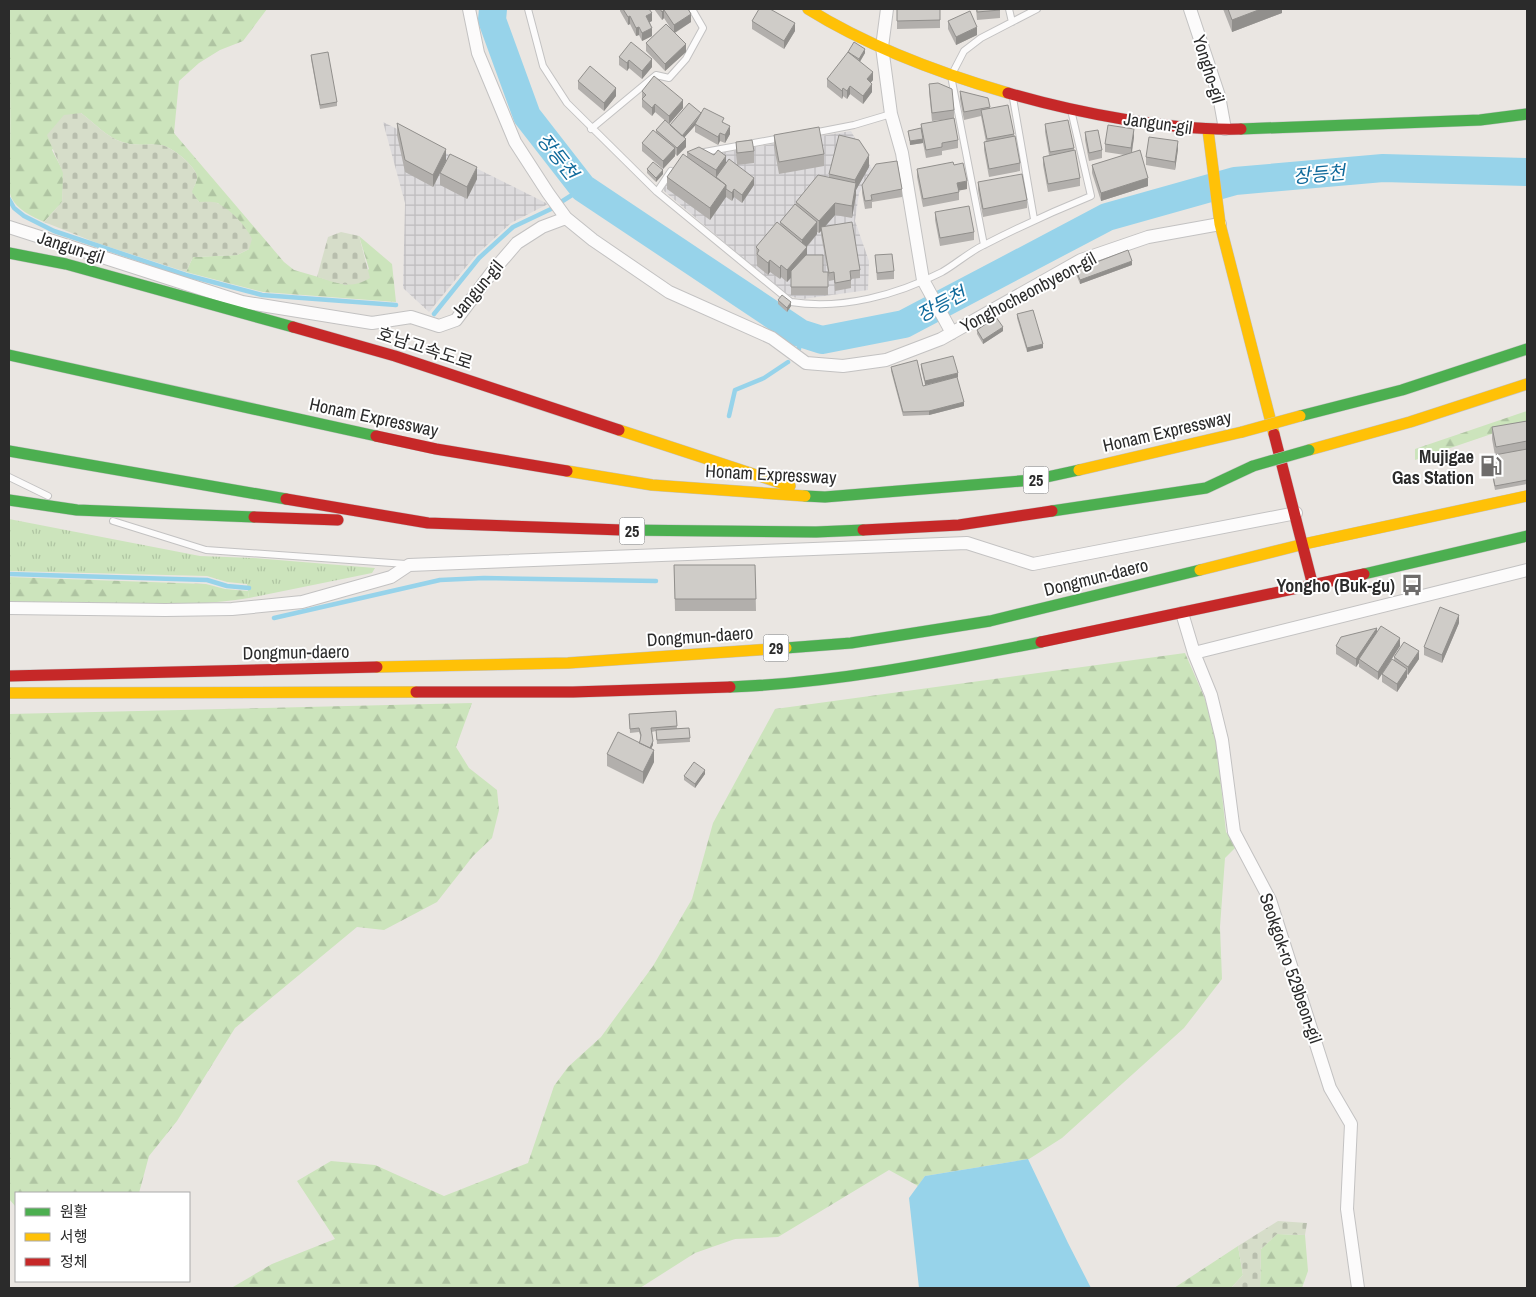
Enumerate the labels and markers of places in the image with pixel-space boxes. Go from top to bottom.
place label: Mujigae Gas Station [1392,444,1474,490]
fuel station icon: Mujigae Gas Station [1478,453,1504,479]
bus stop icon: Yongho (Buk-gu) [1399,572,1425,598]
place label: Yongho (Buk-gu) [1276,573,1395,598]

